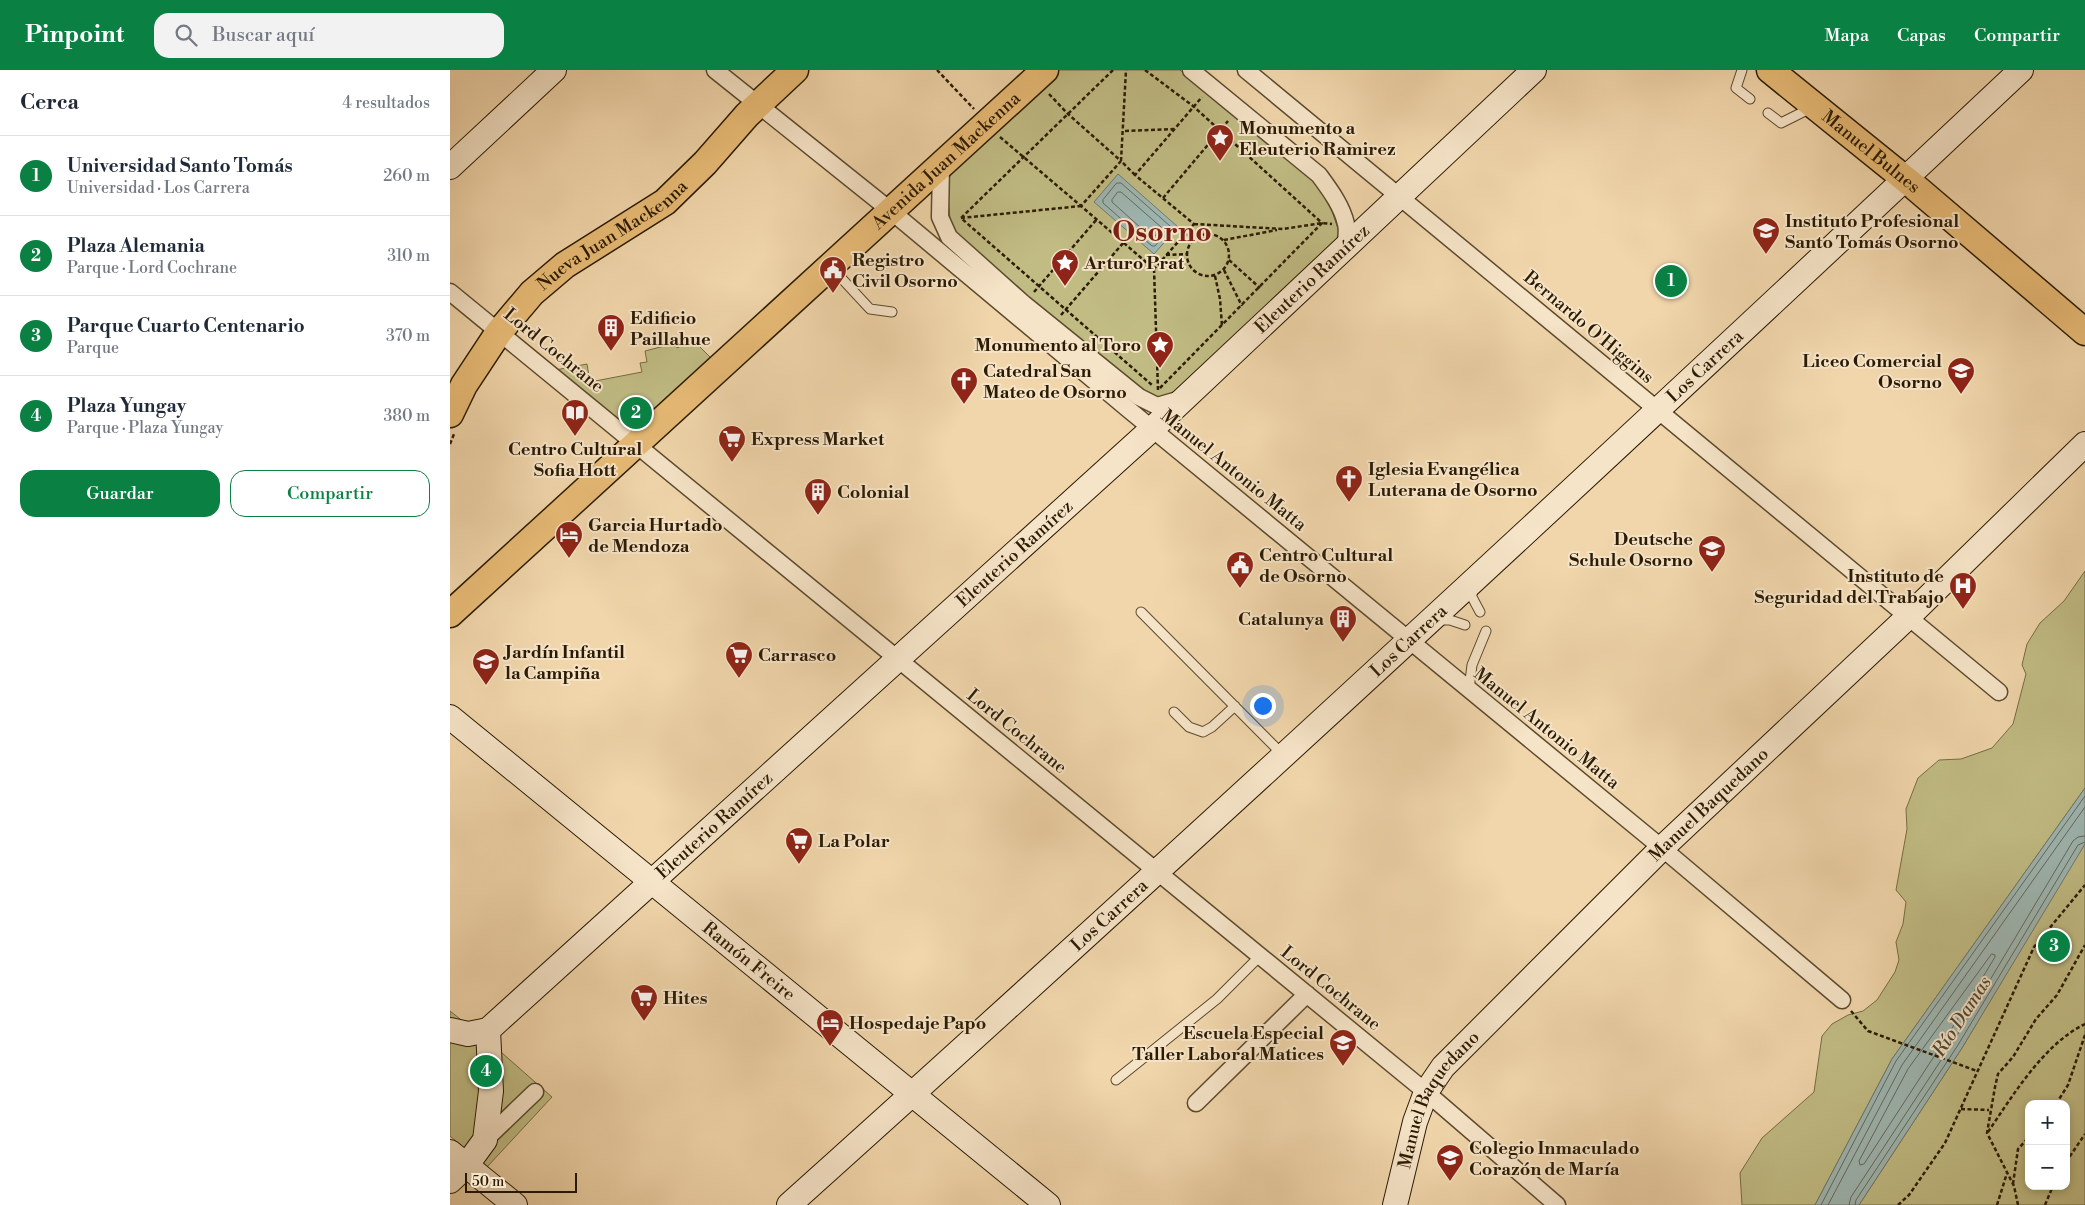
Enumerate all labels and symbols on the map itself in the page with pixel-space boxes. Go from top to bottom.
street label: Avenida Juan Mackenna [866,87,1026,235]
street label: Manuel Bulnes [1817,105,1925,199]
place label: Monumento a Eleuterio Ramirez [1239,117,1396,161]
place icon: Monumento a Eleuterio Ramirez [1205,123,1235,162]
street label: Nueva Juan Mackenna [532,175,693,296]
place label: Instituto Profesional Santo Tomás Osorno [1785,210,1959,254]
district label: Osorno [1112,215,1212,250]
school or university icon: Instituto Profesional Santo Tomás Osorno [1751,216,1781,255]
street label: Eleuterio Ramírez [1250,219,1375,339]
place icon: Arturo Prat [1050,248,1080,287]
place label: Registro Civil Osorno [852,249,958,293]
place label: Arturo Prat [1083,252,1185,275]
public building icon: Registro Civil Osorno [818,255,848,294]
pin: 1 [1655,262,1687,300]
street label: Bernardo O'Higgins [1518,266,1659,389]
street label: Lord Cochrane [499,303,608,398]
place label: Edificio Paillahue [630,307,711,351]
building icon: Edificio Paillahue [596,313,626,352]
street label: Los Carrera [1662,324,1749,408]
place icon: Monumento al Toro [1145,330,1175,369]
place label: Monumento al Toro [975,334,1141,357]
place label: Liceo Comercial Osorno [1802,350,1942,394]
school or university icon: Liceo Comercial Osorno [1946,356,1976,395]
place label: Catedral San Mateo de Osorno [983,360,1127,404]
church icon: Catedral San Mateo de Osorno [949,366,979,405]
pin: 2 [620,394,652,432]
library icon: Centro Cultural Sofia Hott [560,398,590,437]
street label: Manuel Antonio Matta [1156,404,1312,537]
supermarket icon: Express Market [717,424,747,463]
place label: Express Market [751,428,885,451]
place label: Centro Cultural Sofia Hott [508,438,642,482]
place label: Iglesia Evangélica Luterana de Osorno [1368,458,1538,502]
church icon: Iglesia Evangélica Luterana de Osorno [1334,464,1364,503]
building icon: Colonial [803,477,833,516]
place label: Colonial [837,481,909,504]
street label: Eleuterio Ramírez [952,495,1078,612]
place label: Garcia Hurtado de Mendoza [588,514,723,558]
hotel icon: Garcia Hurtado de Mendoza [554,520,584,559]
place label: Deutsche Schule Osorno [1569,528,1693,572]
school or university icon: Deutsche Schule Osorno [1697,534,1727,573]
place label: Centro Cultural de Osorno [1259,544,1393,588]
public building icon: Centro Cultural de Osorno [1225,550,1255,589]
place label: Instituto de Seguridad del Trabajo [1754,565,1944,609]
hospital icon: Instituto de Seguridad del Trabajo [1948,571,1978,610]
street label: Los Carrera [1365,599,1453,682]
building icon: Catalunya [1328,604,1358,643]
place label: Catalunya [1238,608,1324,631]
supermarket icon: Carrasco [724,640,754,679]
place label: Jardín Infantil la Campiña [502,641,625,685]
place label: Carrasco [758,644,836,667]
school or university icon: Jardín Infantil la Campiña [471,647,501,686]
street label: Manuel Antonio Matta [1469,662,1625,795]
street label: Lord Cochrane [962,684,1071,779]
your location [1250,693,1276,719]
street label: Manuel Baquedano [1644,743,1774,867]
street label: Eleuterio Ramírez [651,767,778,884]
supermarket icon: La Polar [784,826,814,865]
place label: La Polar [818,830,890,853]
street label: Los Carrera [1066,874,1154,957]
street label: Ramón Freire [698,917,800,1006]
pin: 3 [2038,927,2070,965]
street label: Lord Cochrane [1276,941,1385,1036]
water label: Río Damas [1926,972,1997,1062]
supermarket icon: Hites [629,983,659,1022]
place label: Hites [663,987,708,1010]
hotel icon: Hospedaje Papo [815,1008,845,1047]
place label: Hospedaje Papo [849,1012,986,1035]
place label: Escuela Especial Taller Laboral Matices [1132,1022,1324,1066]
street label: Manuel Baquedano [1393,1026,1485,1171]
school or university icon: Escuela Especial Taller Laboral Matices [1328,1028,1358,1067]
pin: 4 [470,1052,502,1090]
place label: Colegio Inmaculado Corazón de María [1469,1137,1640,1181]
school or university icon: Colegio Inmaculado Corazón de María [1435,1143,1465,1182]
scale bar [465,1170,578,1193]

